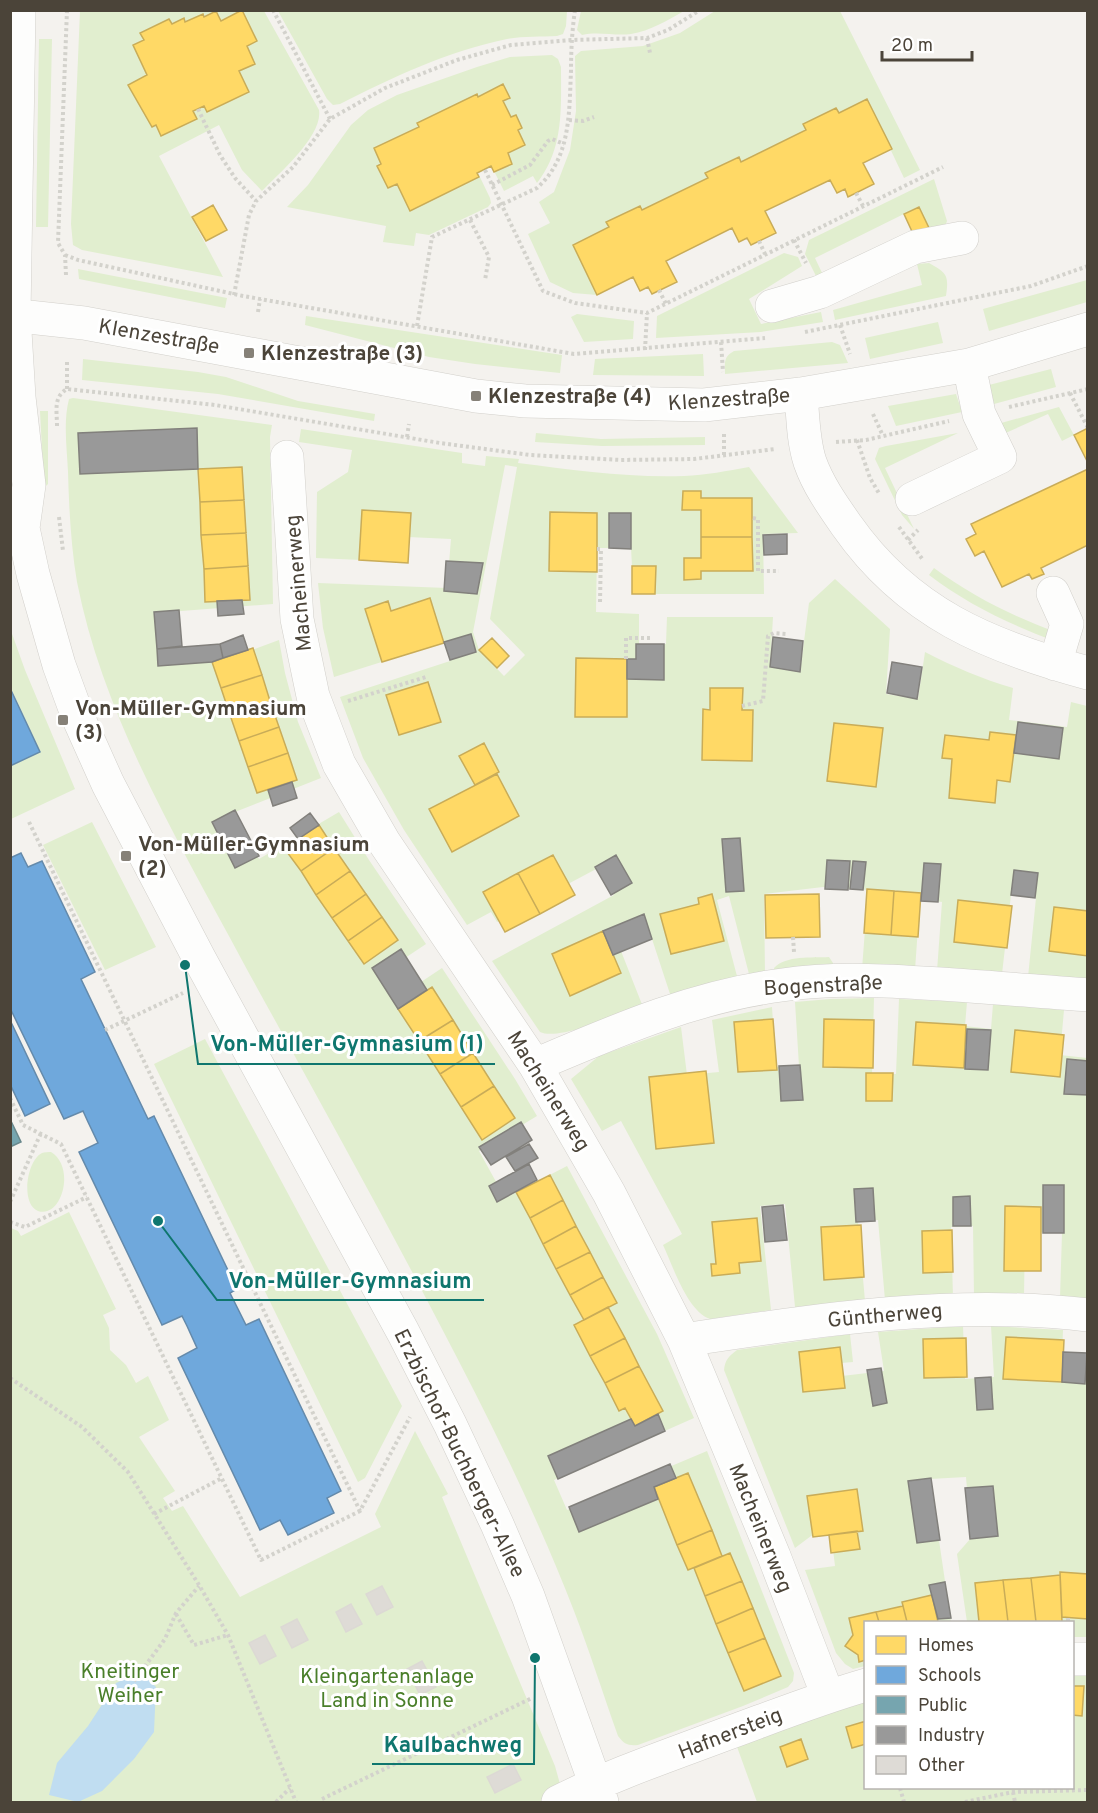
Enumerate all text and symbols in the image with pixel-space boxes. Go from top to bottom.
scale bar [882,24,972,62]
text: 20 m [891,35,933,58]
street label: Klenzestraße [96,314,221,361]
place label: Klenzestraße (3) [261,341,423,368]
marker: Klenzestraße (3) [242,346,256,360]
street label: Klenzestraße [667,383,791,418]
place label: Klenzestraße (4) [488,384,652,411]
marker: Klenzestraße (4) [469,389,483,403]
street label: Macheinerweg [280,513,319,652]
place label: Von-Müller-Gymnasium (3) [75,696,307,747]
marker: Von-Müller-Gymnasium (3) [56,713,70,727]
place label: Von-Müller-Gymnasium (2) [138,832,370,883]
marker: Von-Müller-Gymnasium (2) [119,849,133,863]
street label: Bogenstraße [763,970,883,1003]
callout: Von-Müller-Gymnasium (1) [198,1024,495,1064]
street label: Macheinerweg [500,1027,595,1157]
text: Von-Müller-Gymnasium (1) [210,1032,484,1059]
callout: Von-Müller-Gymnasium [217,1260,484,1300]
text: Von-Müller-Gymnasium [229,1269,471,1296]
street label: Güntherweg [826,1298,944,1335]
street label: Erzbischof-Buchberger-Allee [387,1325,531,1582]
street label: Macheinerweg [721,1460,798,1597]
legend [864,1621,1074,1789]
text: Homes [918,1635,974,1658]
park label: Kneitinger Weiher [80,1659,180,1710]
park label: Kleingartenanlage Land in Sonne [300,1664,474,1715]
text: Schools [918,1665,981,1688]
text: Public [918,1695,968,1718]
street label: Hafnersteig [675,1702,787,1767]
callout: Kaulbachweg [372,1724,534,1764]
text: Industry [918,1725,985,1748]
text: Kaulbachweg [384,1733,522,1760]
text: Other [918,1755,965,1778]

